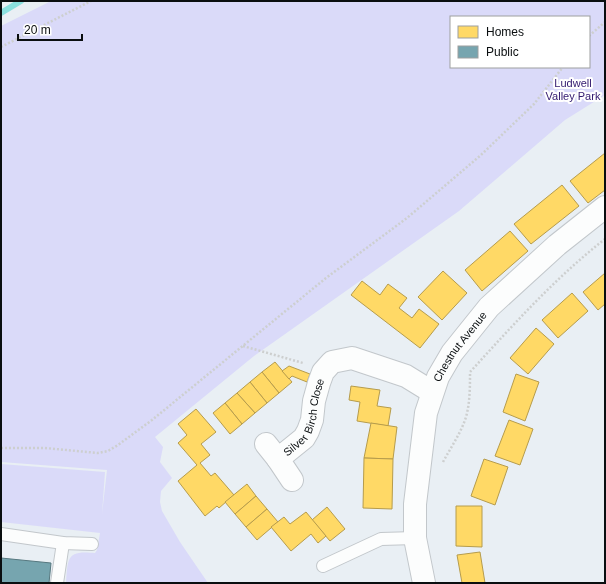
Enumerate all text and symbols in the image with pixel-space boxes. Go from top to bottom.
scale bar [18,16,82,42]
legend [450,16,590,68]
text: 20 m [24,23,51,37]
text: Homes [486,25,524,39]
text: Public [486,45,519,59]
park label: Ludwell Valley Park [546,77,601,102]
street label: Chestnut Avenue [431,309,489,383]
street label: Silver Birch Close [281,377,326,458]

